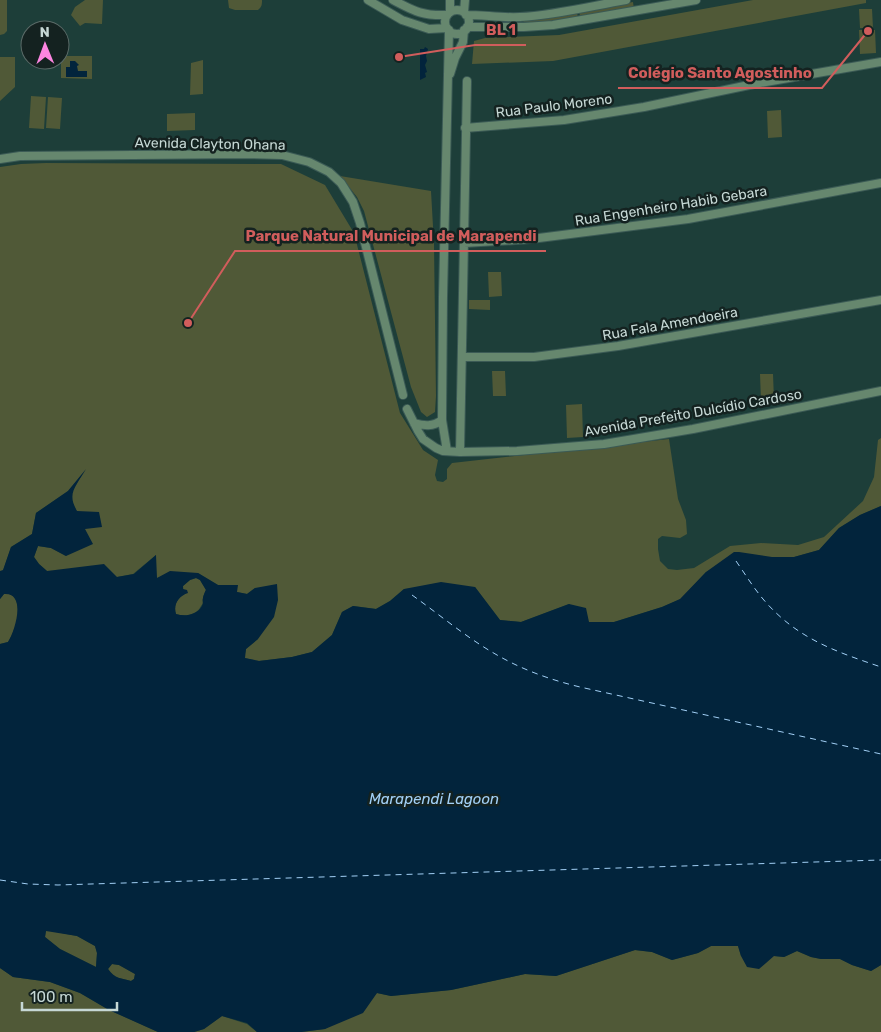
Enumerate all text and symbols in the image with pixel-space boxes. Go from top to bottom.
callout: BL 1 [475,15,526,45]
north arrow [20,20,70,70]
text: BL 1 [486,21,516,39]
text: N [40,24,50,41]
callout: Colégio Santo Agostinho [618,58,822,88]
text: Colégio Santo Agostinho [628,64,812,82]
street label: Rua Paulo Moreno [495,90,613,122]
street label: Avenida Clayton Ohana [134,134,286,154]
street label: Rua Engenheiro Habib Gebara [574,182,768,230]
callout: Parque Natural Municipal de Marapendi [235,221,546,251]
text: Parque Natural Municipal de Marapendi [245,227,537,245]
street label: Rua Fala Amendoeira [601,304,739,344]
street label: Avenida Prefeito Dulcídio Cardoso [583,385,803,441]
water label: Marapendi Lagoon [369,790,499,808]
scale bar [22,980,118,1012]
text: 100 m [30,988,72,1006]

